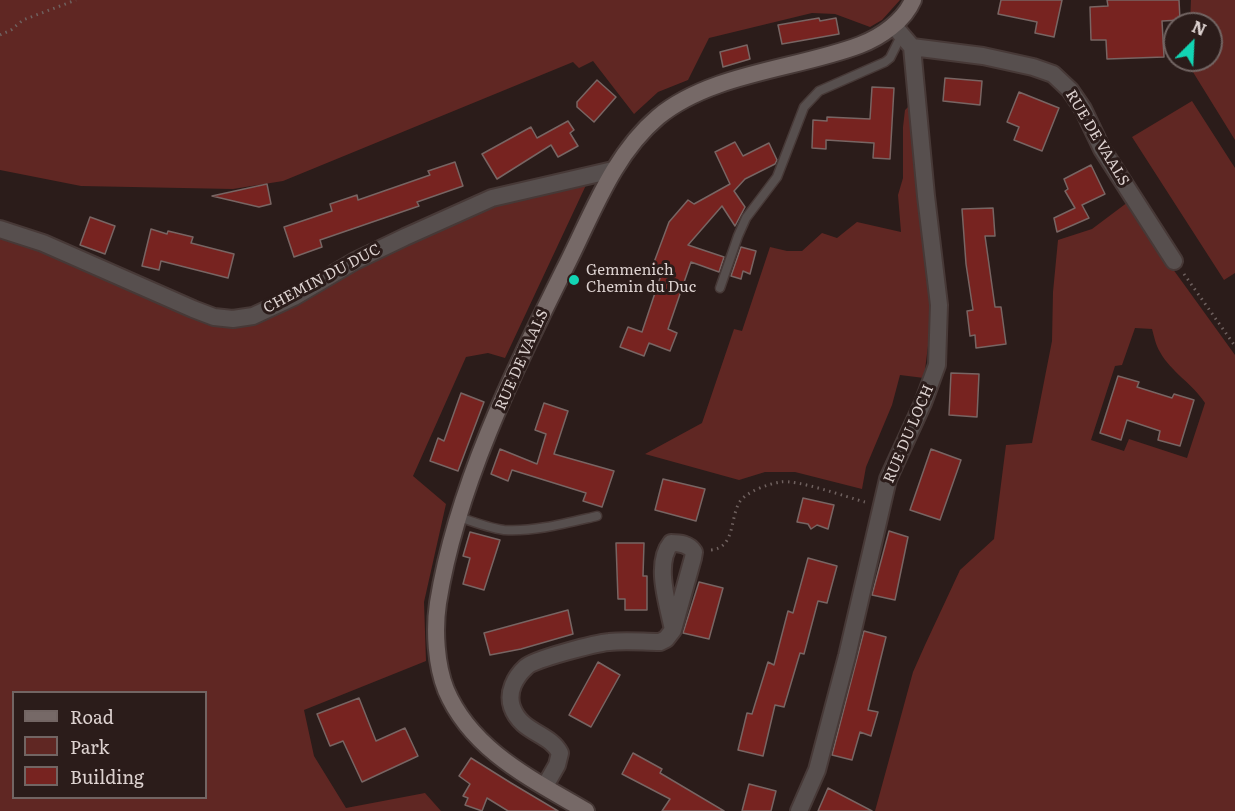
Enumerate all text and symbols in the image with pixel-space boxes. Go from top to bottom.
north arrow [1163,12,1223,72]
text: N [1188,14,1211,41]
street label: RUE DE VAALS [1061,87,1133,189]
street label: CHEMIN DU DUC [260,241,384,317]
place label: Gemmenich Chemin du Duc [586,262,696,297]
marker: Gemmenich Chemin du Duc [567,273,581,287]
street label: RUE DE VAALS [492,307,552,413]
street label: RUE DU LOCH [880,382,938,486]
legend [12,691,207,799]
text: Road [70,703,114,730]
text: Park [70,733,109,760]
text: Building [70,763,144,790]

